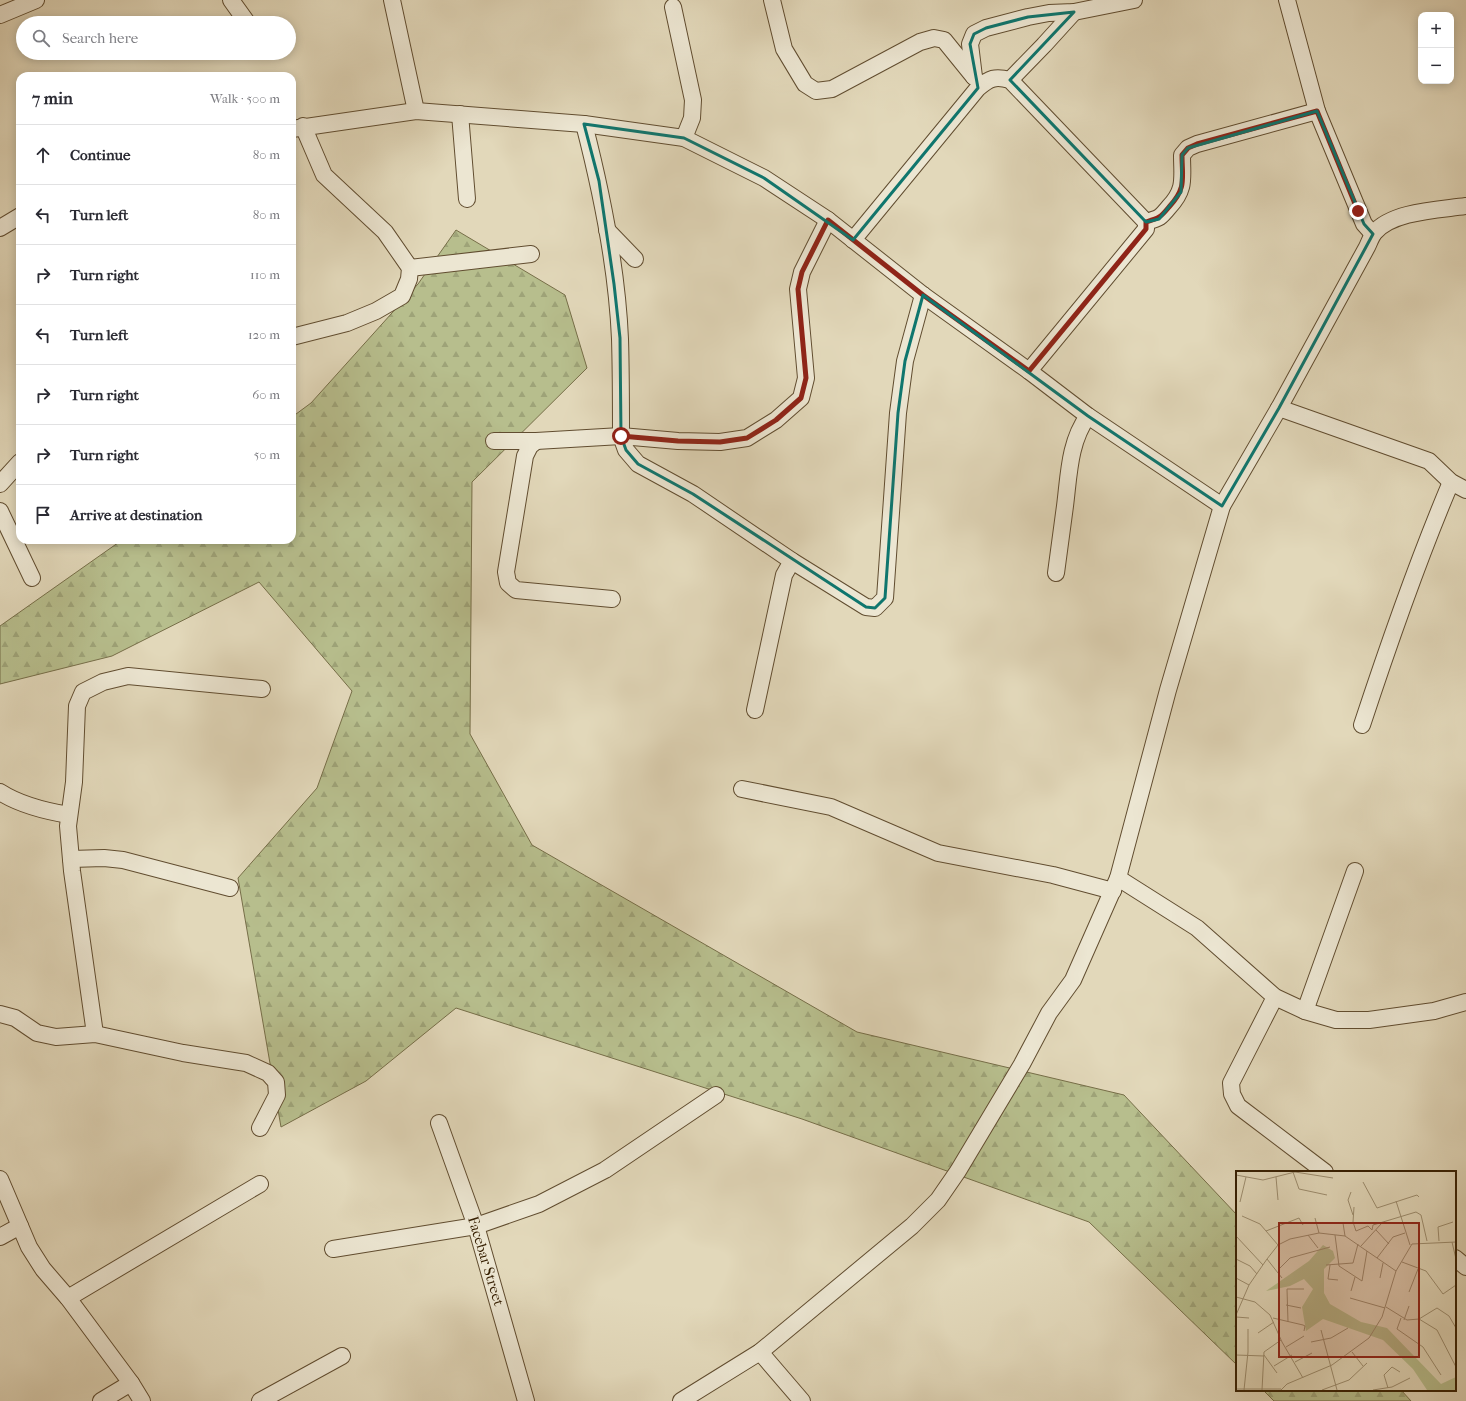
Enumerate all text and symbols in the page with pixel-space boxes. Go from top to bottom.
map controls [1418,12,1454,84]
button: + [1418,12,1454,48]
search box [16,16,296,60]
icon: search [30,27,52,49]
text: Search here [62,29,138,47]
button: − [1418,48,1454,84]
text: 7 min [32,88,73,108]
text: Walk · 500 m [210,91,280,106]
icon: ahead [32,144,54,166]
text: Continue [70,146,130,164]
text: 80 m [253,147,280,162]
route end [1349,202,1367,220]
icon: left [32,204,54,226]
text: Turn left [70,206,128,224]
text: 80 m [253,207,280,222]
icon: right [32,264,54,286]
text: Turn right [70,266,139,284]
text: 110 m [250,267,280,282]
icon: left [32,324,54,346]
text: Turn left [70,326,128,344]
text: 120 m [248,327,280,342]
icon: right [32,384,54,406]
text: Turn right [70,386,139,404]
text: 60 m [252,387,280,402]
route start [612,427,630,445]
icon: right [32,444,54,466]
text: Turn right [70,446,139,464]
text: 50 m [254,447,280,462]
icon: arrive [32,504,54,526]
text: Arrive at destination [70,506,202,524]
inset map [1236,1171,1456,1391]
street label: Facebar Street [464,1214,508,1309]

